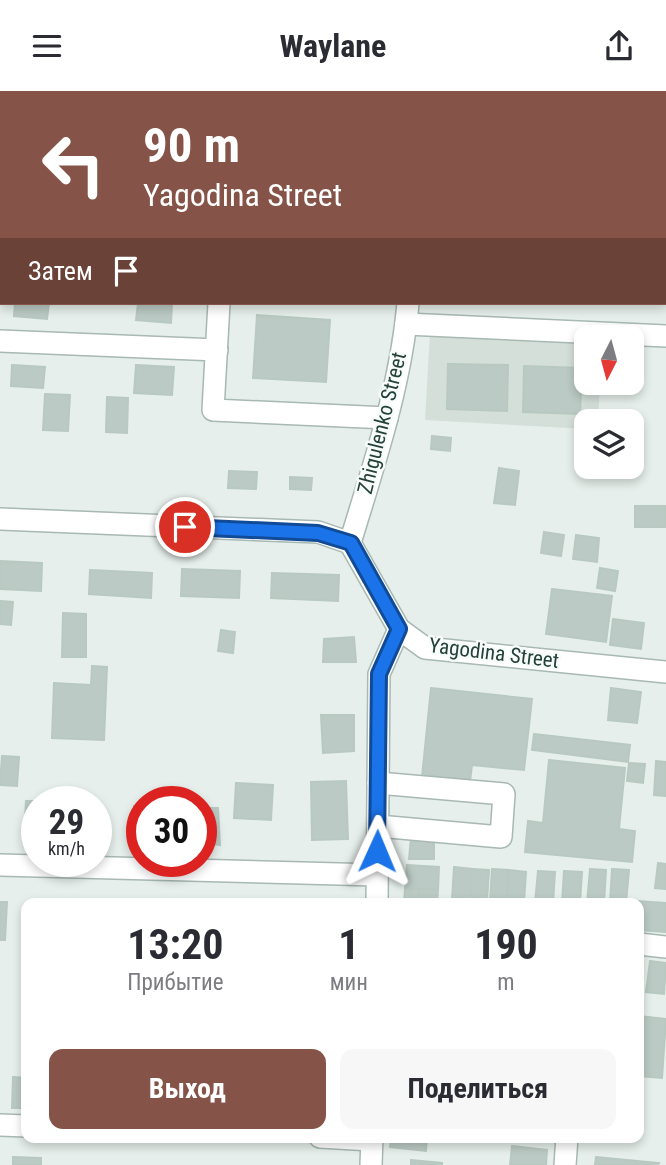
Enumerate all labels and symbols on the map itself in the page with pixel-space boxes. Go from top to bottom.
north arrow [574,325,644,395]
street label: Zhigulenko Street [353,350,411,496]
pin [155,497,215,557]
street label: Yagodina Street [428,633,560,673]
speed limit sign: 30 [126,786,217,877]
position arrow [340,814,414,888]

